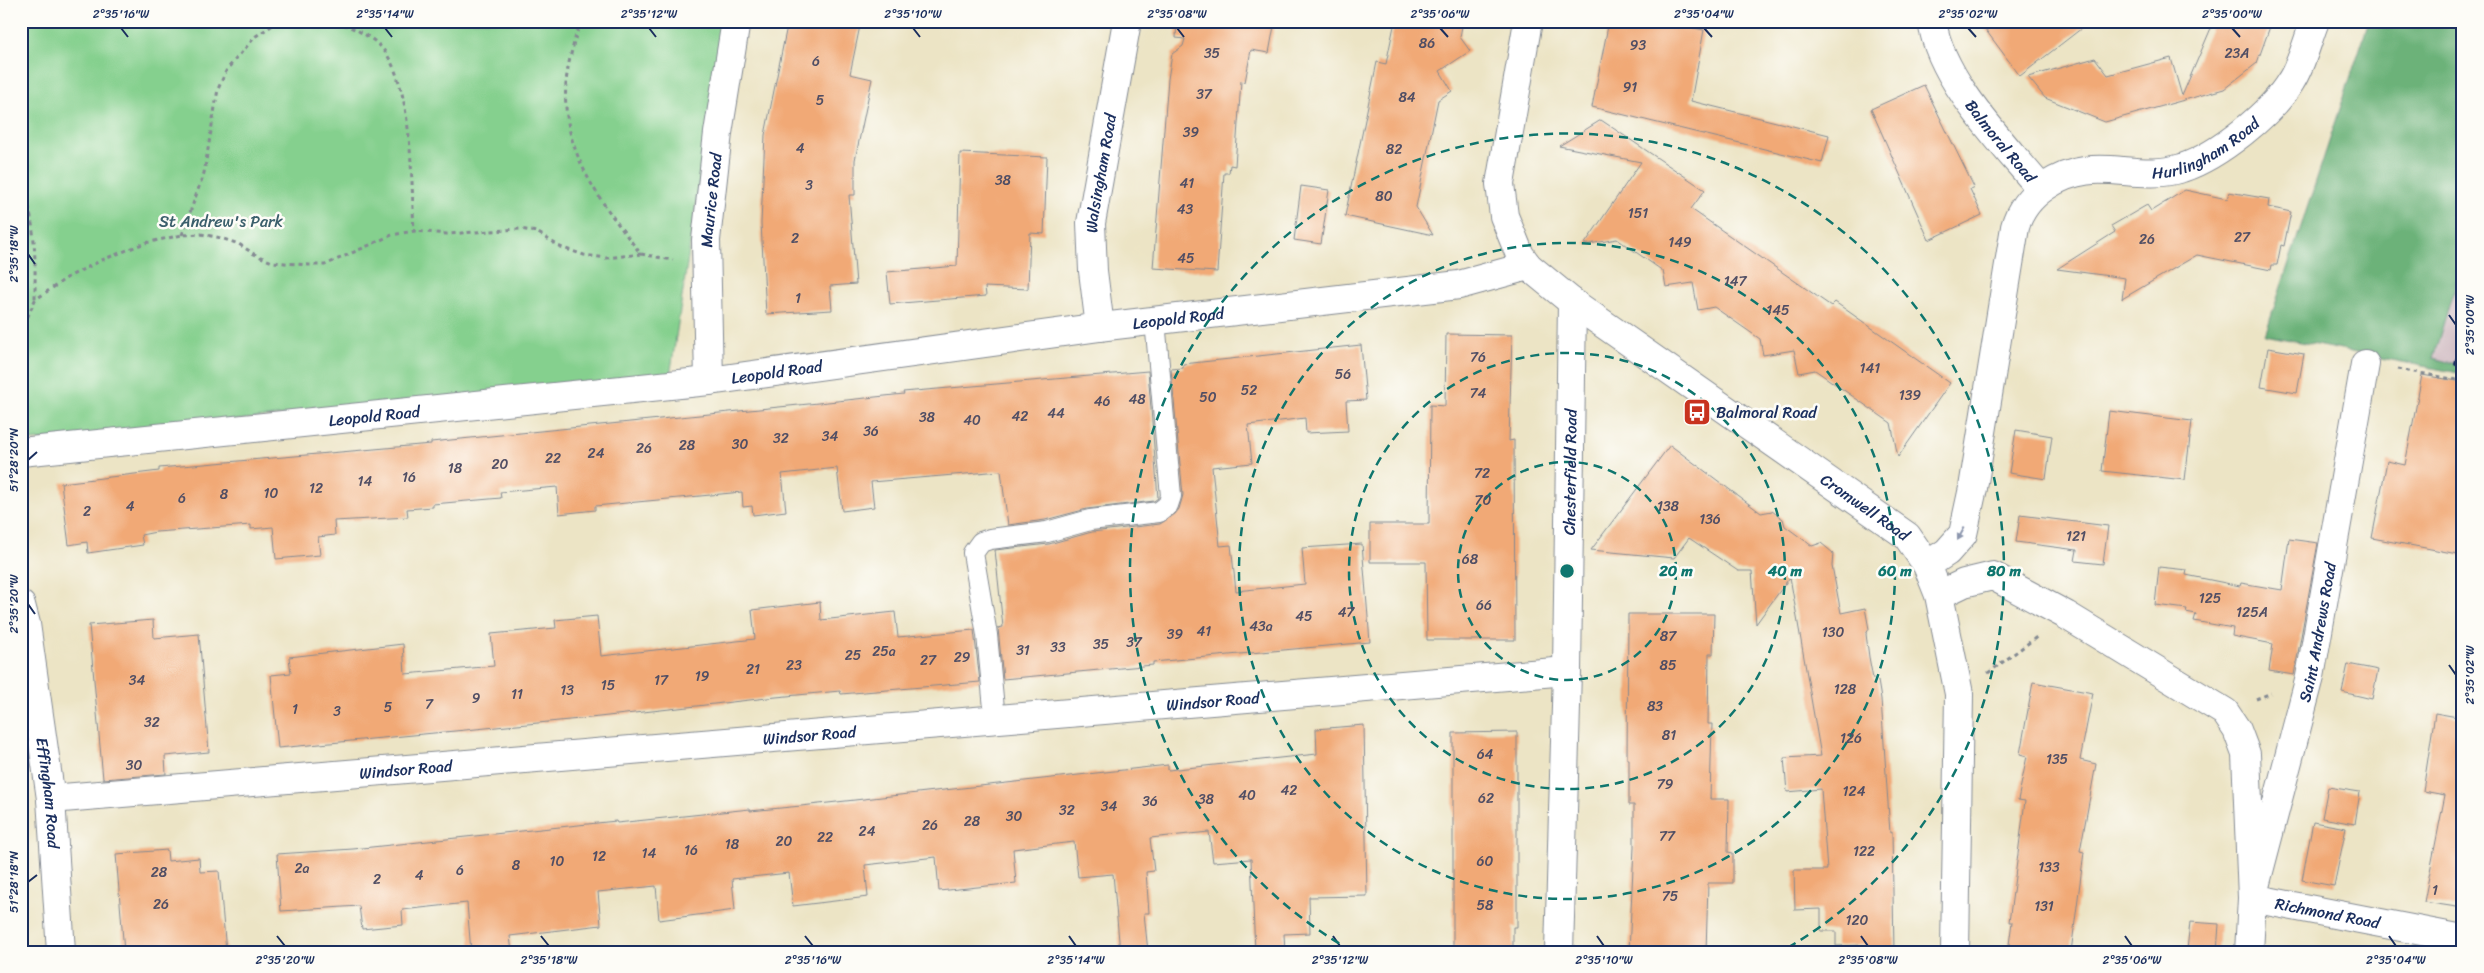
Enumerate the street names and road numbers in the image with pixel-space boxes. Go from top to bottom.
street label: Balmoral Road [1957,93,2045,191]
street label: Hurlingham Road [2151,109,2268,188]
street label: Walsingham Road [1077,110,1126,233]
street label: Maurice Road [692,150,731,248]
street label: Leopold Road [1131,298,1227,338]
street label: Leopold Road [729,351,826,393]
street label: Leopold Road [327,397,423,435]
street label: Chesterfield Road [1555,407,1586,535]
street label: Cromwell Road [1814,466,1917,550]
street label: Saint Andrews Road [2290,559,2345,705]
street label: Windsor Road [1165,683,1262,720]
street label: Windsor Road [762,717,859,754]
street label: Effingham Road [27,735,68,851]
street label: Windsor Road [358,751,455,788]
street label: Richmond Road [2273,889,2384,938]

